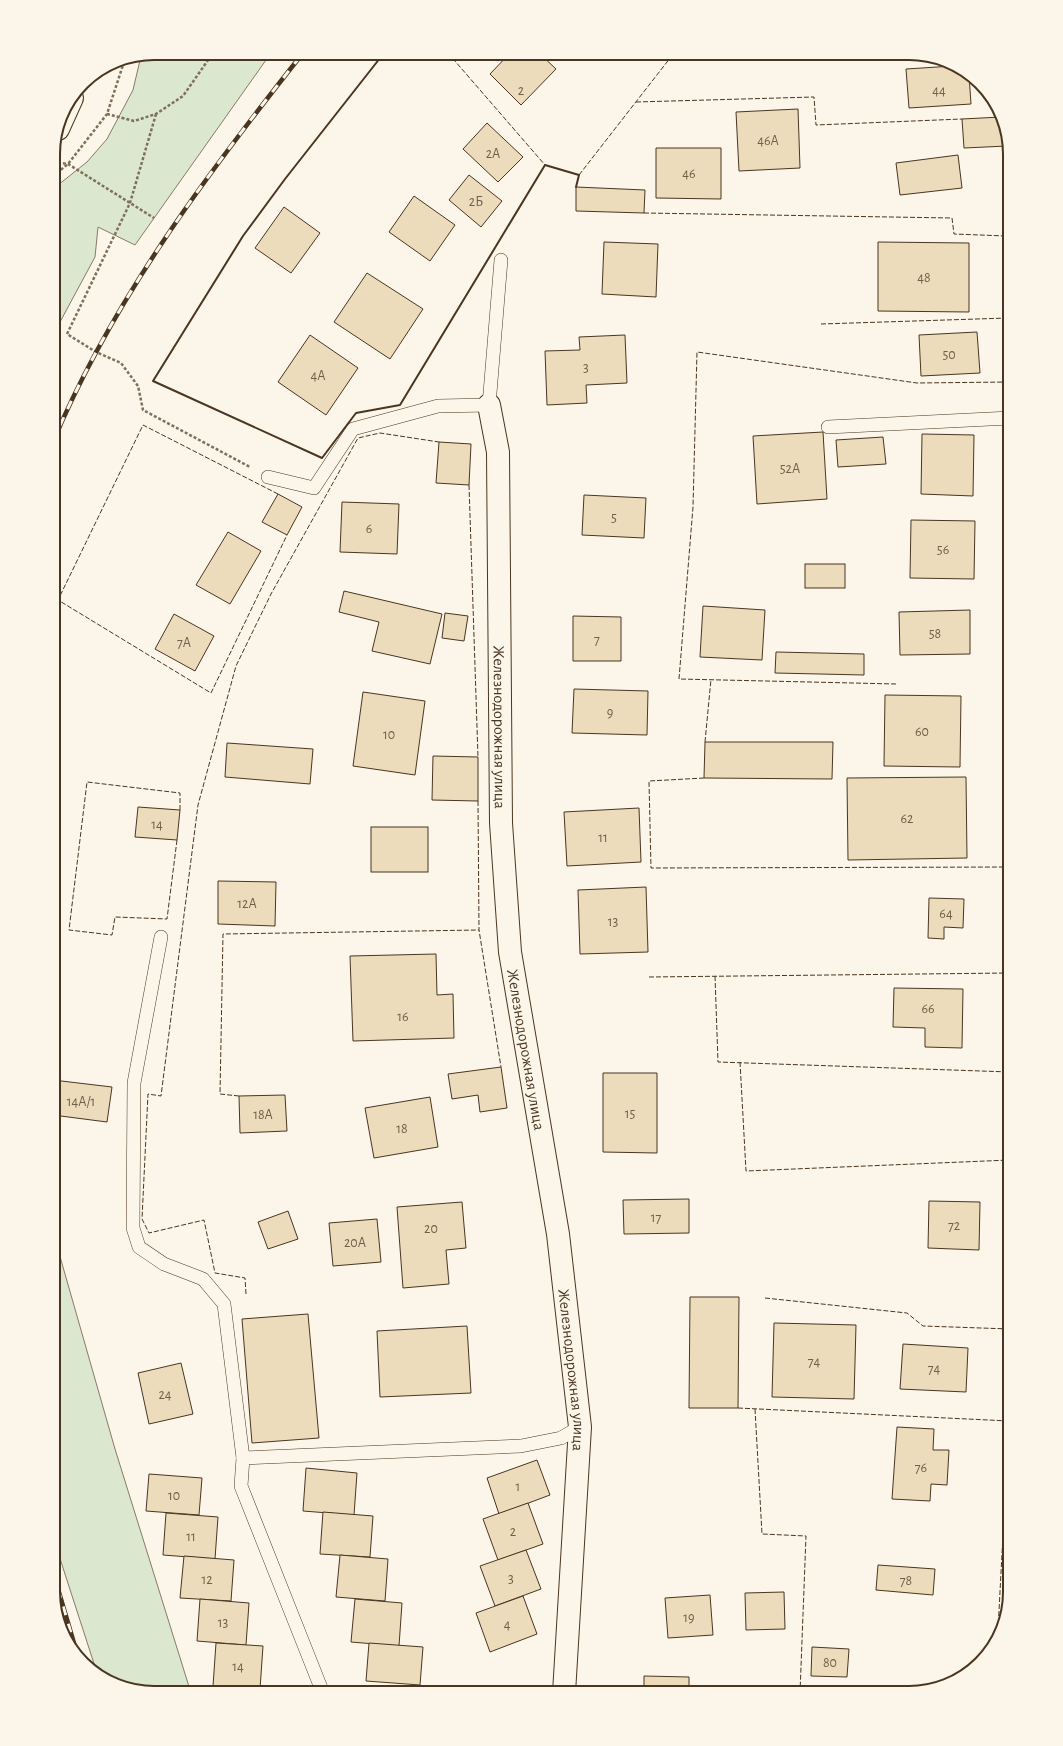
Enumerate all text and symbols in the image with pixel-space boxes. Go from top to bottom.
house number: 2 [518,84,524,98]
house number: 44 [932,84,946,98]
house number: 46А [757,134,779,148]
house number: 2А [486,147,500,161]
house number: 46 [682,167,696,181]
house number: 2Б [469,195,483,209]
house number: 48 [917,271,931,285]
house number: 50 [942,348,956,362]
house number: 3 [583,361,589,375]
house number: 4А [311,369,325,383]
house number: 52А [780,462,800,476]
house number: 5 [611,511,617,525]
house number: 6 [366,522,372,536]
house number: 56 [937,543,949,557]
house number: 58 [929,627,941,641]
house number: 7 [594,633,600,647]
house number: 7А [177,636,191,650]
street label: Железнодорожная улица [491,646,508,809]
house number: 9 [607,706,613,720]
house number: 60 [915,725,929,739]
house number: 10 [383,728,395,742]
house number: 62 [901,812,913,826]
house number: 14 [151,818,163,832]
house number: 11 [598,831,608,845]
house number: 12А [237,897,257,911]
house number: 64 [939,907,953,921]
house number: 13 [608,915,619,929]
street label: Железнодорожная улица [504,968,547,1131]
house number: 66 [921,1002,935,1016]
house number: 16 [397,1010,409,1024]
house number: 14А/1 [67,1095,95,1109]
house number: 15 [625,1107,635,1121]
house number: 18А [253,1108,273,1122]
house number: 18 [396,1122,408,1136]
house number: 17 [651,1211,661,1225]
house number: 72 [948,1219,960,1233]
house number: 20 [424,1222,438,1236]
house number: 20А [344,1236,366,1250]
street label: Железнодорожная улица [555,1288,587,1451]
house number: 74 [808,1355,821,1369]
house number: 74 [928,1362,941,1376]
house number: 24 [158,1388,172,1402]
house number: 76 [915,1461,927,1475]
house number: 1 [516,1480,520,1494]
house number: 10 [168,1489,180,1503]
house number: 2 [510,1525,516,1539]
house number: 11 [186,1530,196,1544]
house number: 3 [508,1572,514,1586]
house number: 12 [201,1573,213,1587]
house number: 78 [900,1574,912,1588]
house number: 19 [683,1611,695,1625]
house number: 13 [218,1616,229,1630]
house number: 4 [504,1618,511,1632]
house number: 80 [823,1656,837,1670]
house number: 14 [232,1660,244,1674]

